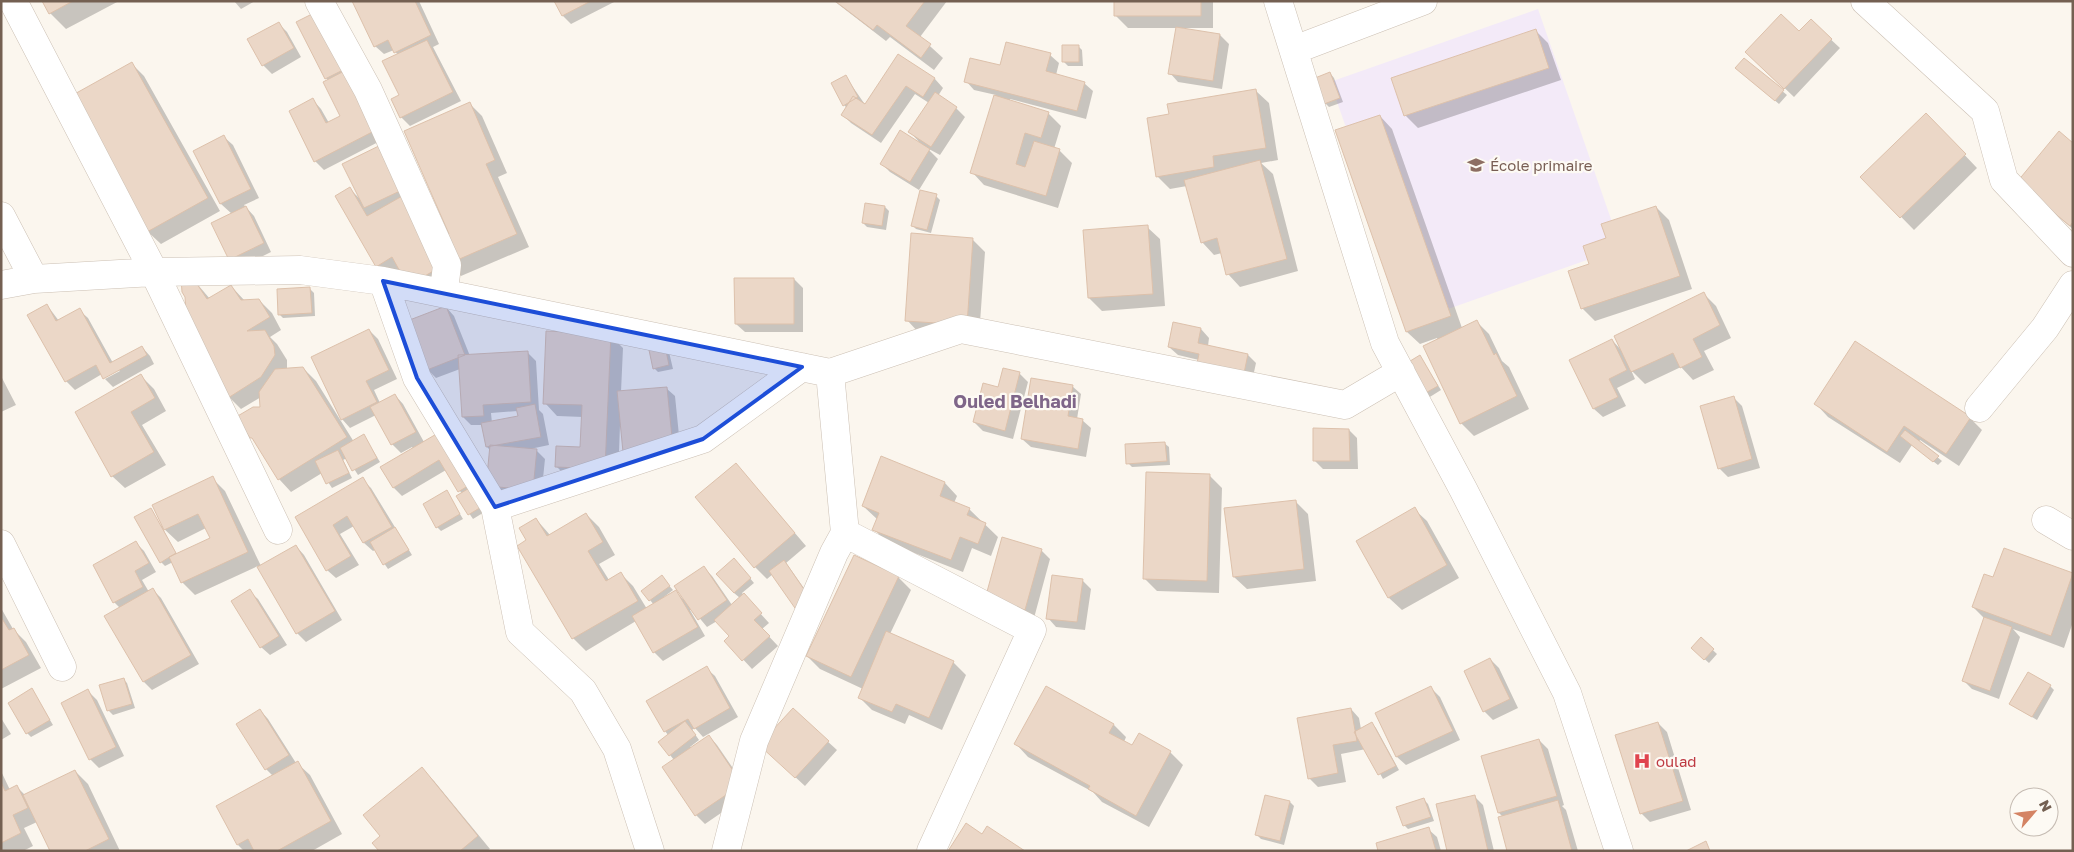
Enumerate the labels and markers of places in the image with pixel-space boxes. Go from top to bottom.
school or university icon: École primaire [1466,155,1486,175]
place label: École primaire [1490,156,1593,174]
hospital icon: oulad [1632,751,1652,771]
place label: oulad [1656,752,1697,770]

